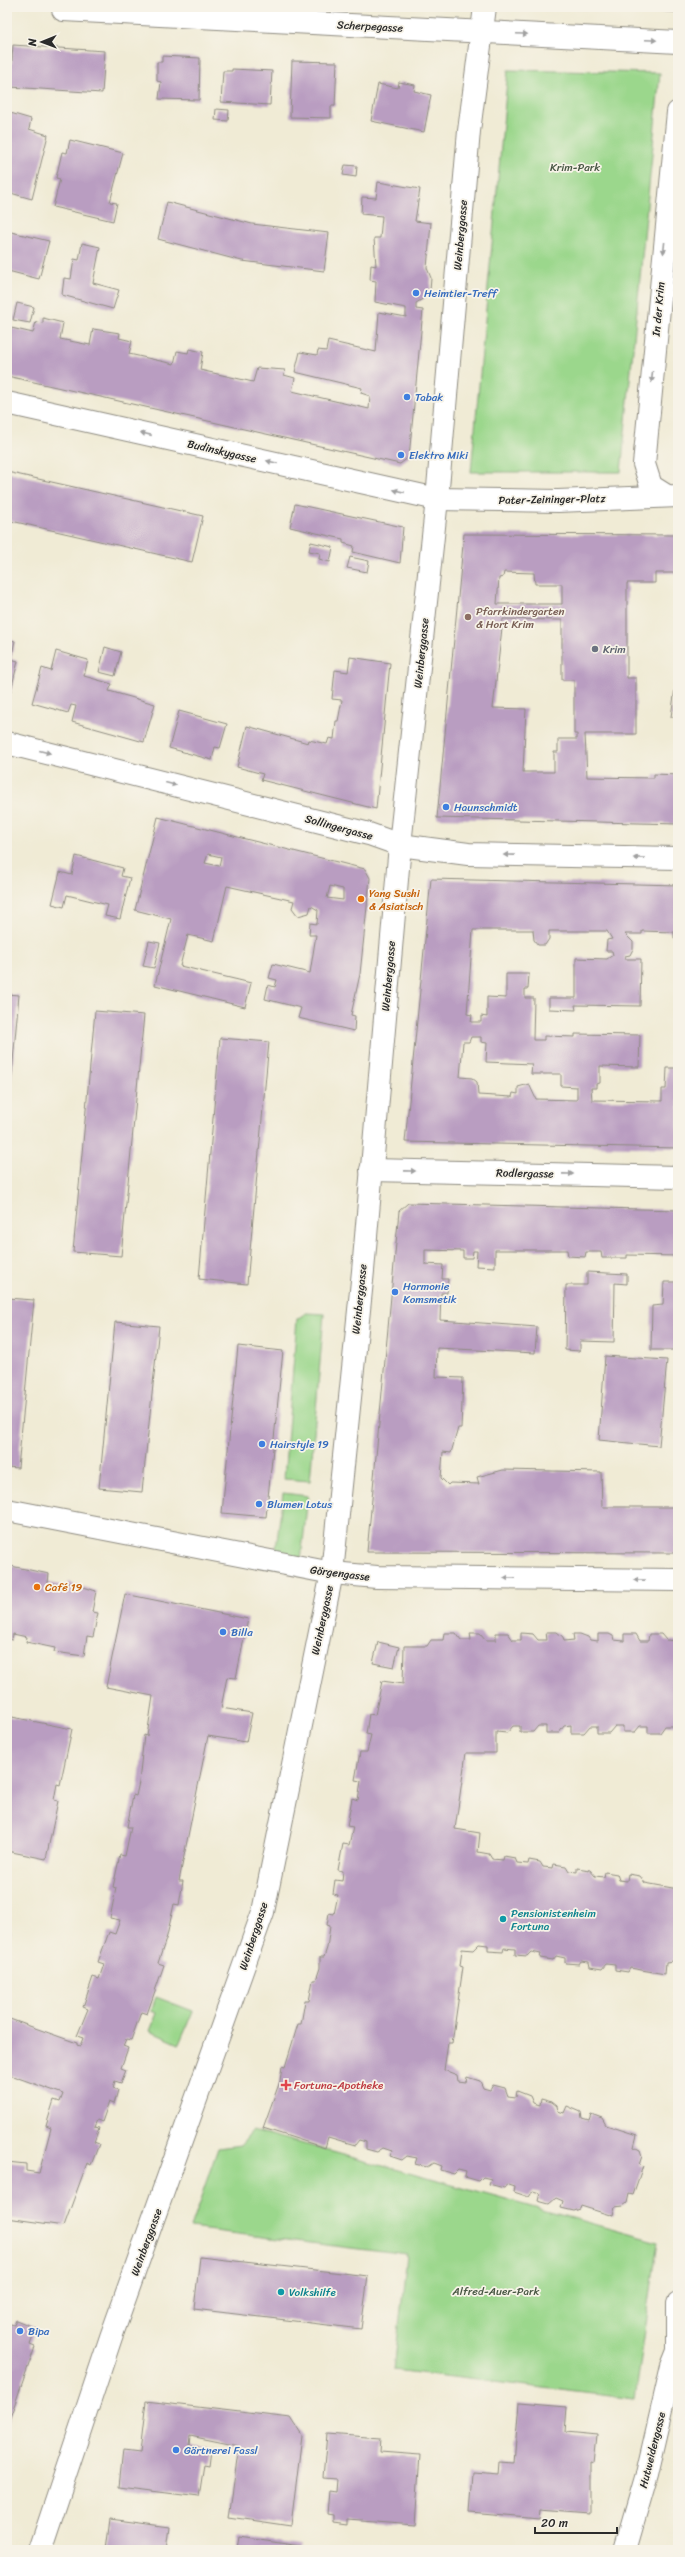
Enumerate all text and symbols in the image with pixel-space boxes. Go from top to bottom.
street label: Scherpegasse [336,15,404,38]
north arrow [22,22,62,62]
one-way arrow [516,31,529,37]
one-way arrow [645,37,657,44]
text: N [23,38,42,47]
park label: Krim-Park [550,158,600,177]
street label: Weinberggasse [448,199,473,271]
one-way arrow [661,242,667,254]
street label: In der Krim [647,280,670,338]
place label: Heimtier-Treff [424,284,499,303]
marker: Heimtier-Treff [411,288,421,298]
one-way arrow [649,371,655,383]
place label: Tabak [415,388,443,407]
marker: Tabak [402,392,412,402]
one-way arrow [139,430,152,436]
street label: Budinskygasse [185,434,259,469]
place label: Elektro Miki [409,446,469,465]
marker: Elektro Miki [396,450,406,460]
one-way arrow [266,459,278,465]
one-way arrow [393,487,405,493]
street label: Pater-Zeininger-Platz [498,489,607,510]
place label: Pfarrkindergarten & Hort Krim [476,602,565,634]
marker: Pfarrkindergarten & Hort Krim [463,612,473,622]
street label: Weinberggasse [408,617,435,689]
place label: Krim [603,640,626,659]
marker: Krim [590,644,600,654]
one-way arrow [39,750,51,756]
one-way arrow [165,782,177,788]
place label: Haunschmidt [454,798,518,817]
marker: Haunschmidt [441,802,451,812]
street label: Sollingergasse [303,809,375,846]
one-way arrow [503,851,515,858]
one-way arrow [633,854,645,861]
place label: Yang Sushi & Asiatisch [369,884,424,916]
marker: Yang Sushi & Asiatisch [356,894,366,904]
street label: Weinberggasse [376,940,401,1012]
street label: Rodlergasse [496,1163,554,1184]
one-way arrow [404,1168,417,1174]
one-way arrow [562,1171,575,1177]
street label: Weinberggasse [346,1263,373,1335]
place label: Harmonie Komsmetik [403,1277,457,1309]
marker: Harmonie Komsmetik [390,1287,400,1297]
place label: Hairstyle 19 [270,1435,329,1454]
marker: Hairstyle 19 [257,1439,267,1449]
place label: Blumen Lotus [267,1495,333,1514]
marker: Blumen Lotus [254,1499,264,1509]
street label: Görgengasse [309,1560,372,1587]
one-way arrow [502,1575,515,1581]
one-way arrow [633,1576,645,1583]
place label: Café 19 [45,1578,82,1597]
marker: Café 19 [32,1582,42,1592]
street label: Weinberggasse [306,1583,339,1657]
place label: Billa [231,1623,253,1642]
marker: Billa [218,1627,228,1637]
street label: Weinberggasse [234,1899,274,1973]
place label: Pensionistenheim Fortuna [511,1904,596,1936]
marker: Pensionistenheim Fortuna [498,1914,508,1924]
place label: Fortuna-Apotheke [294,2076,384,2095]
marker: Fortuna-Apotheke [281,2080,291,2090]
street label: Weinberggasse [125,2205,168,2279]
park label: Alfred-Auer-Park [452,2282,540,2301]
place label: Volkshilfe [289,2283,336,2302]
marker: Volkshilfe [276,2287,286,2297]
place label: Bipa [28,2322,50,2341]
marker: Bipa [15,2326,25,2336]
street label: Hutweidengasse [634,2409,671,2490]
place label: Gärtnerei Fassl [184,2441,258,2460]
marker: Gärtnerei Fassl [171,2445,181,2455]
scale bar [535,2509,617,2535]
text: 20 m [541,2512,568,2534]

